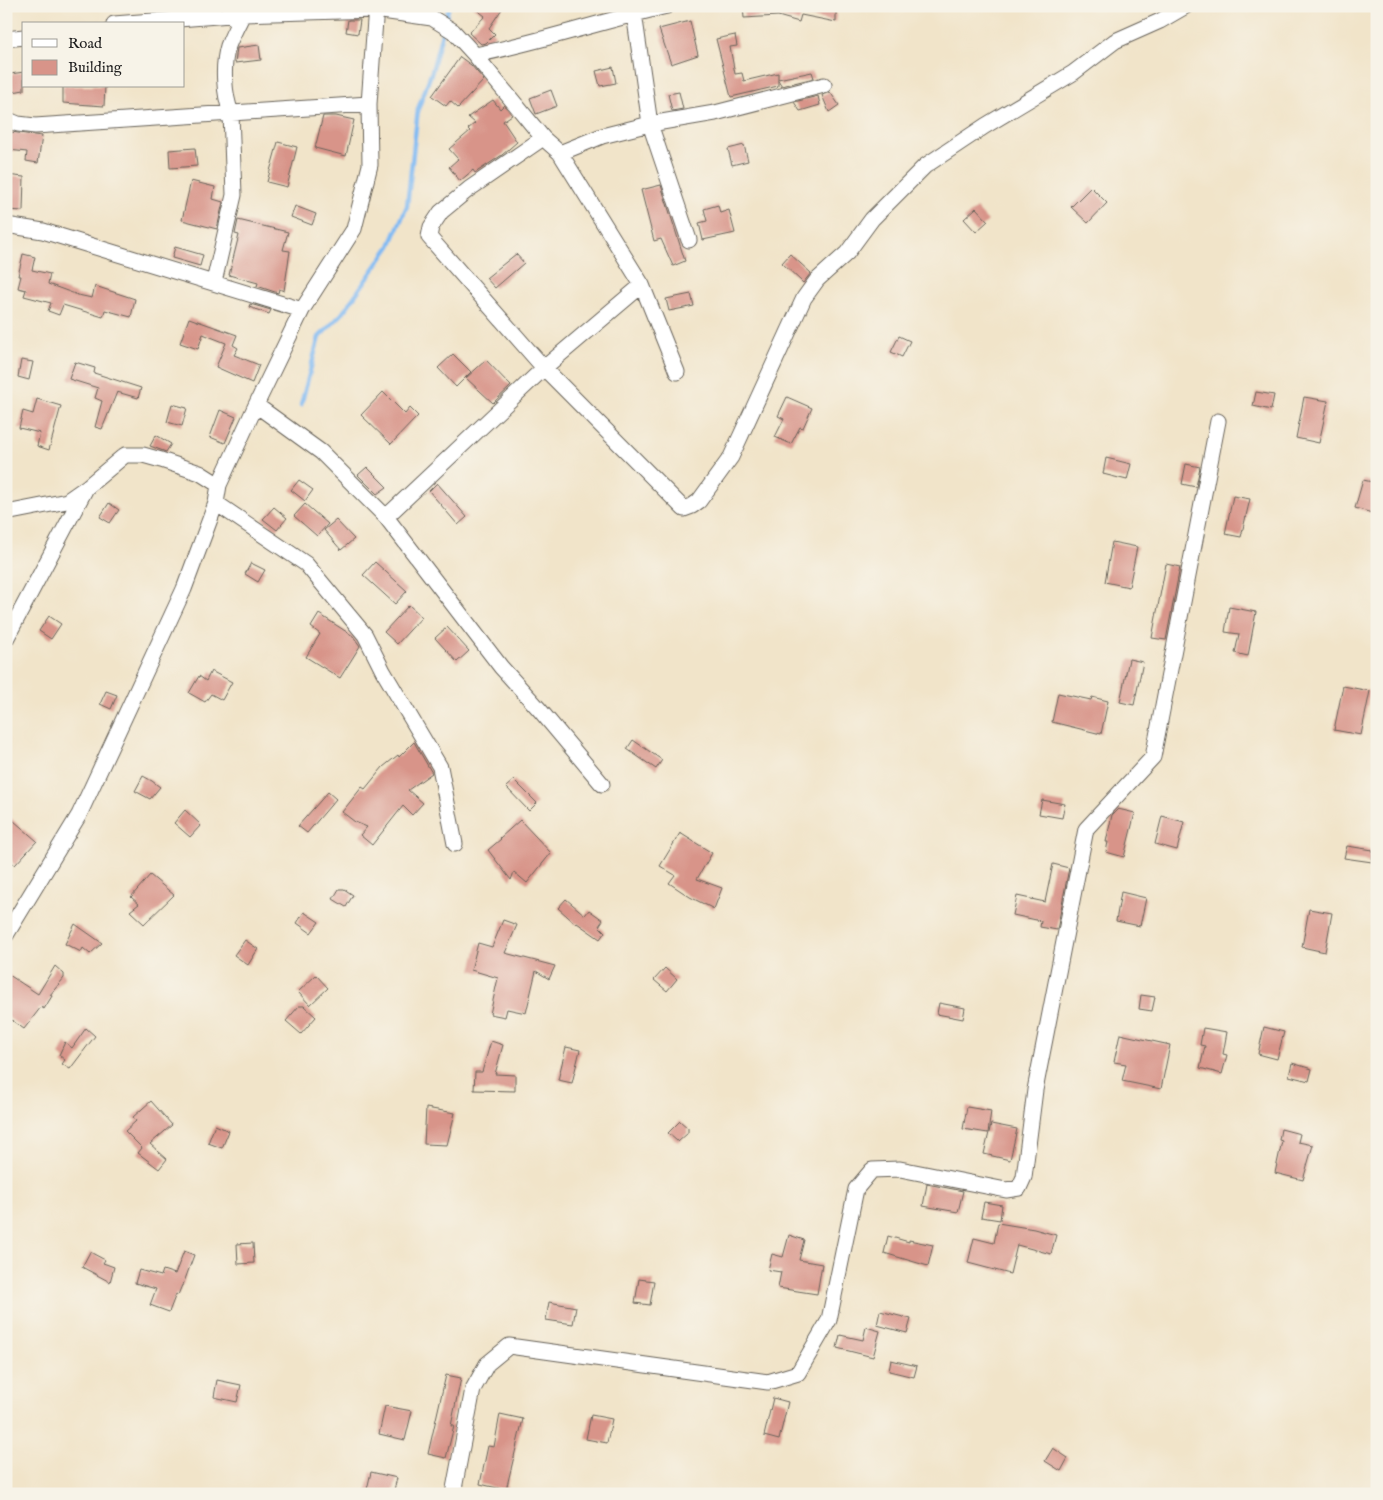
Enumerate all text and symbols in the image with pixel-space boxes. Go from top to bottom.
legend [22,22,185,88]
text: Road [68,34,103,53]
text: Building [68,58,123,77]

